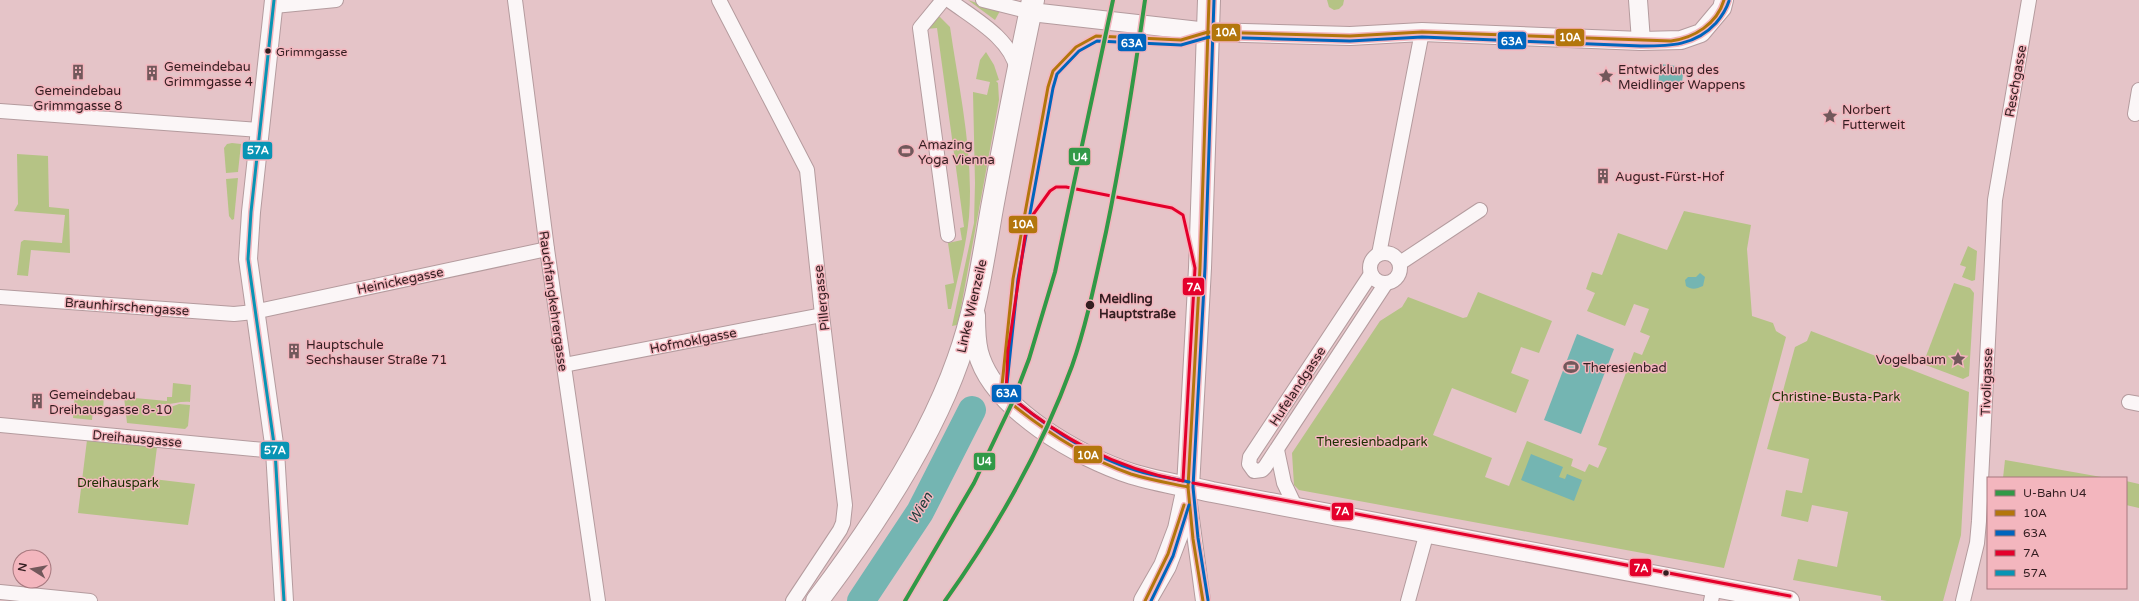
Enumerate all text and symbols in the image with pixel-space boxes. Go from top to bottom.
line badge: 10A [1211,23,1241,42]
text: 10A [1215,26,1237,39]
line badge: 10A [1555,28,1585,47]
line badge: 63A [1497,31,1527,50]
text: 10A [1559,31,1581,44]
line badge: 63A [1117,33,1147,52]
text: 63A [1501,35,1523,48]
text: 63A [1121,37,1143,50]
street label: Reschgasse [2002,44,2030,119]
place label: Grimmgasse [276,45,348,59]
marker: Grimmgasse [263,46,273,56]
place label: Gemeindebau Grimmgasse 4 [164,59,253,90]
place label: Entwicklung des Meidlinger Wappens [1618,62,1745,93]
building icon: Gemeindebau Grimmgasse 8 [69,63,87,81]
building icon: Gemeindebau Grimmgasse 4 [143,64,161,82]
place icon: Entwicklung des Meidlinger Wappens [1597,67,1615,85]
place label: Gemeindebau Grimmgasse 8 [34,83,122,114]
place label: Norbert Futterweit [1842,102,1905,133]
place icon: Norbert Futterweit [1821,107,1839,125]
place label: Amazing Yoga Vienna [918,137,995,168]
line badge: 57A [242,141,273,160]
sports icon: Amazing Yoga Vienna [897,142,915,160]
text: 57A [247,144,269,157]
line badge: U4 [1068,147,1091,166]
text: U4 [1072,151,1088,164]
building icon: August-Fürst-Hof [1594,167,1612,185]
place label: August-Fürst-Hof [1615,169,1724,185]
line badge: 10A [1008,215,1038,234]
text: 10A [1012,218,1034,231]
street label: Rauchfangkehrergasse [535,230,571,372]
street label: Linke Wienzeile [953,258,991,355]
street label: Heinickegasse [356,264,445,298]
street label: Pillergasse [811,264,833,331]
line badge: 7A [1182,277,1205,296]
text: 7A [1186,281,1202,294]
place label: Meidling Hauptstraße [1099,291,1176,322]
street label: Braunhirschengasse [64,295,190,319]
marker: Meidling Hauptstraße [1084,299,1096,311]
street label: Hofmoklgasse [648,325,738,357]
place label: Hauptschule Sechshauser Straße 71 [306,337,447,368]
building icon: Hauptschule Sechshauser Straße 71 [285,342,303,360]
street label: Hufelandgasse [1266,344,1329,429]
street label: Tivoligasse [1978,348,1996,416]
place icon: Vogelbaum [1949,350,1967,368]
place label: Vogelbaum [1876,352,1946,368]
sports icon: Theresienbad [1562,358,1580,376]
place label: Theresienbad [1583,360,1667,376]
line badge: 63A [991,384,1022,403]
place label: Gemeindebau Dreihausgasse 8-10 [49,387,172,418]
text: 63A [996,387,1018,400]
park label: Christine-Busta-Park [1772,389,1900,405]
building icon: Gemeindebau Dreihausgasse 8-10 [28,392,46,410]
street label: Dreihausgasse [92,427,182,451]
park label: Theresienbadpark [1316,434,1428,450]
line badge: 57A [260,441,290,460]
text: 57A [264,444,286,457]
line badge: 10A [1073,445,1103,464]
text: 10A [1077,449,1099,462]
line badge: U4 [973,452,996,471]
text: U4 [976,455,992,468]
park label: Dreihauspark [77,475,159,491]
legend [1987,477,2127,589]
text: U-Bahn U4 [2023,486,2087,500]
water label: Wien [905,489,937,527]
line badge: 7A [1331,502,1354,521]
text: 7A [1334,505,1350,518]
text: 10A [2023,506,2047,520]
text: 63A [2023,526,2047,540]
text: 7A [2023,546,2040,560]
north arrow [12,549,52,589]
line badge: 7A [1629,558,1652,577]
text: N [15,562,30,573]
text: 7A [1633,562,1649,575]
text: 57A [2023,566,2047,580]
unlabelled marker [1661,568,1671,578]

